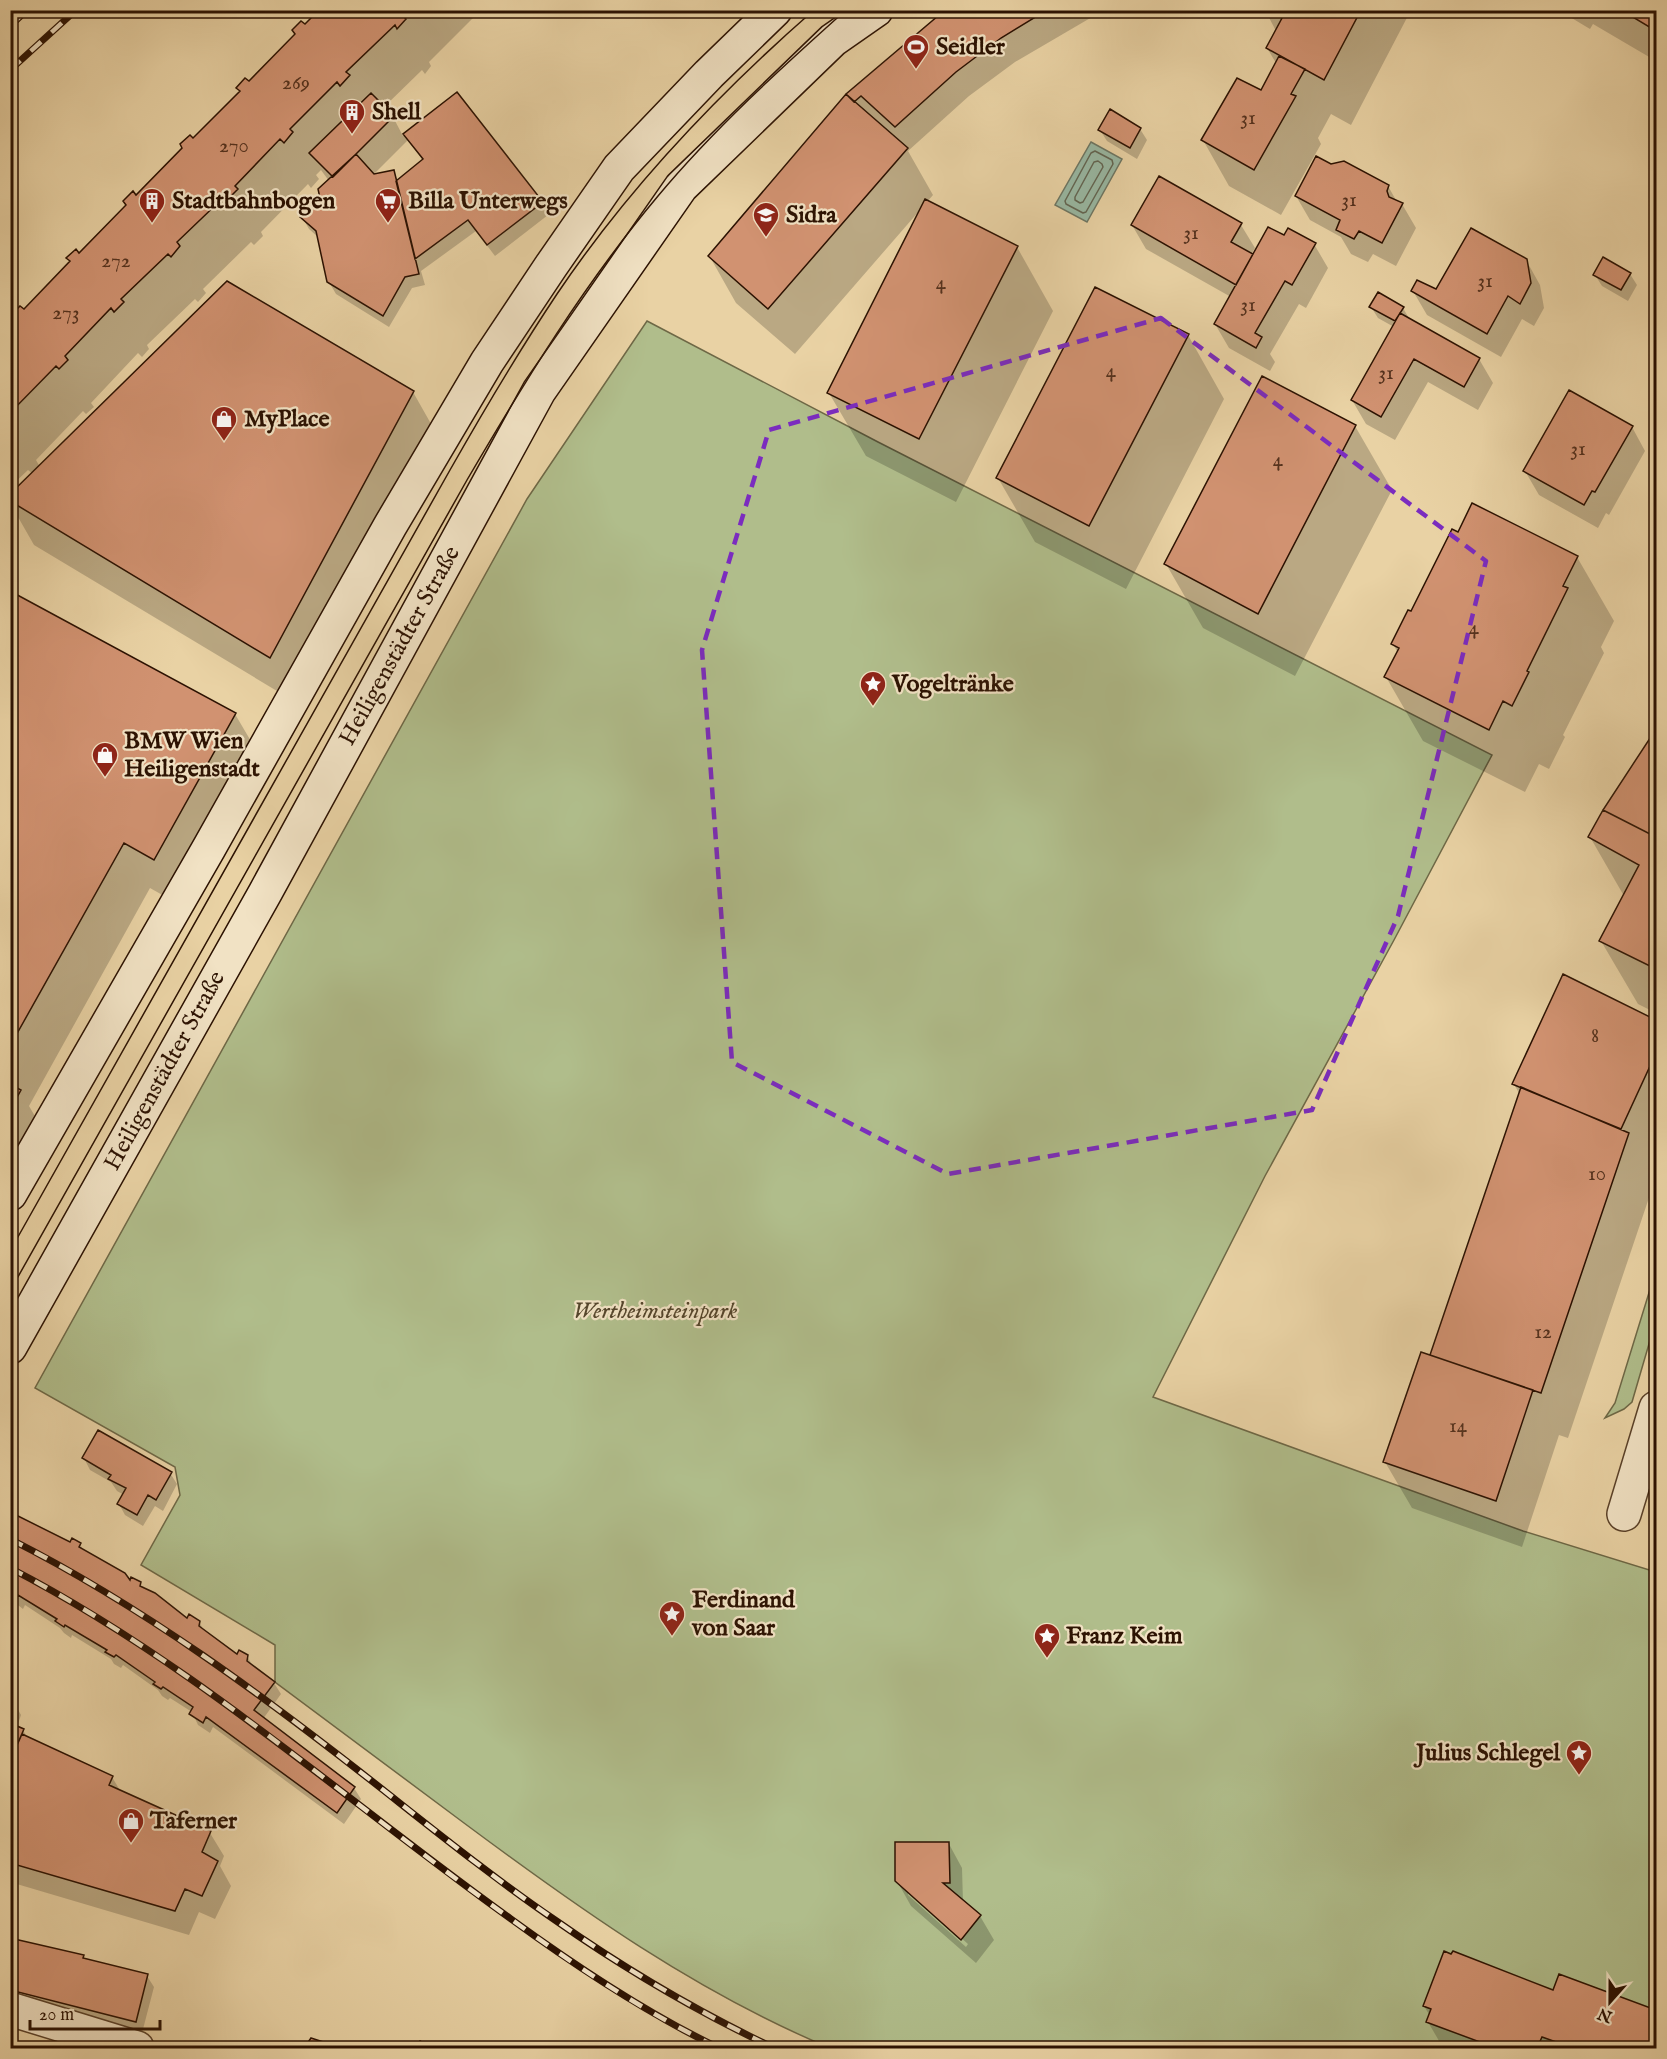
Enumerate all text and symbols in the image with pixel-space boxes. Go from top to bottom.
sports icon: Seidler [901,32,931,70]
place label: Seidler [936,32,1005,63]
house number: 269 [282,70,310,97]
building icon: Shell [337,97,367,135]
place label: Shell [372,97,422,128]
house number: 31 [1240,105,1256,132]
house number: 270 [219,133,249,160]
building icon: Stadtbahnbogen [137,186,167,224]
place label: Stadtbahnbogen [172,186,335,217]
supermarket icon: Billa Unterwegs [373,186,403,224]
place label: Billa Unterwegs [408,186,568,217]
house number: 31 [1341,187,1357,214]
school or university icon: Sidra [751,200,781,238]
place label: Sidra [786,200,837,231]
house number: 31 [1183,220,1199,247]
house number: 272 [101,248,131,275]
house number: 31 [1477,268,1493,295]
house number: 4 [936,270,947,297]
house number: 31 [1240,292,1256,319]
house number: 273 [52,300,80,327]
house number: 4 [1106,358,1117,385]
house number: 31 [1378,360,1394,387]
shop icon: MyPlace [209,404,239,442]
place label: MyPlace [244,404,329,435]
house number: 31 [1570,436,1586,463]
house number: 4 [1273,447,1284,474]
street label: Heiligenstädter Straße [332,541,468,751]
house number: 4 [1469,615,1480,642]
place icon: Vogeltränke [858,669,888,707]
place label: Vogeltränke [891,669,1014,700]
place label: BMW Wien Heiligenstadt [124,726,260,785]
shop icon: BMW Wien Heiligenstadt [90,740,120,778]
street label: Heiligenstädter Straße [97,966,233,1176]
house number: 8 [1591,1023,1599,1050]
house number: 10 [1588,1161,1606,1188]
park label: Wertheimsteinpark [573,1296,738,1327]
house number: 12 [1534,1319,1552,1346]
house number: 14 [1449,1413,1468,1440]
place label: Ferdinand von Saar [691,1585,796,1644]
place icon: Ferdinand von Saar [657,1599,687,1637]
place icon: Franz Keim [1032,1621,1062,1659]
place label: Franz Keim [1066,1621,1183,1652]
place label: Julius Schlegel [1413,1738,1560,1769]
place icon: Julius Schlegel [1564,1738,1594,1776]
shop icon: Taferner [116,1806,146,1844]
place label: Taferner [149,1806,237,1837]
north arrow [1580,1972,1640,2032]
scale bar [30,1993,160,2031]
text: N [1595,2002,1616,2026]
text: 20 m [39,2004,74,2027]

